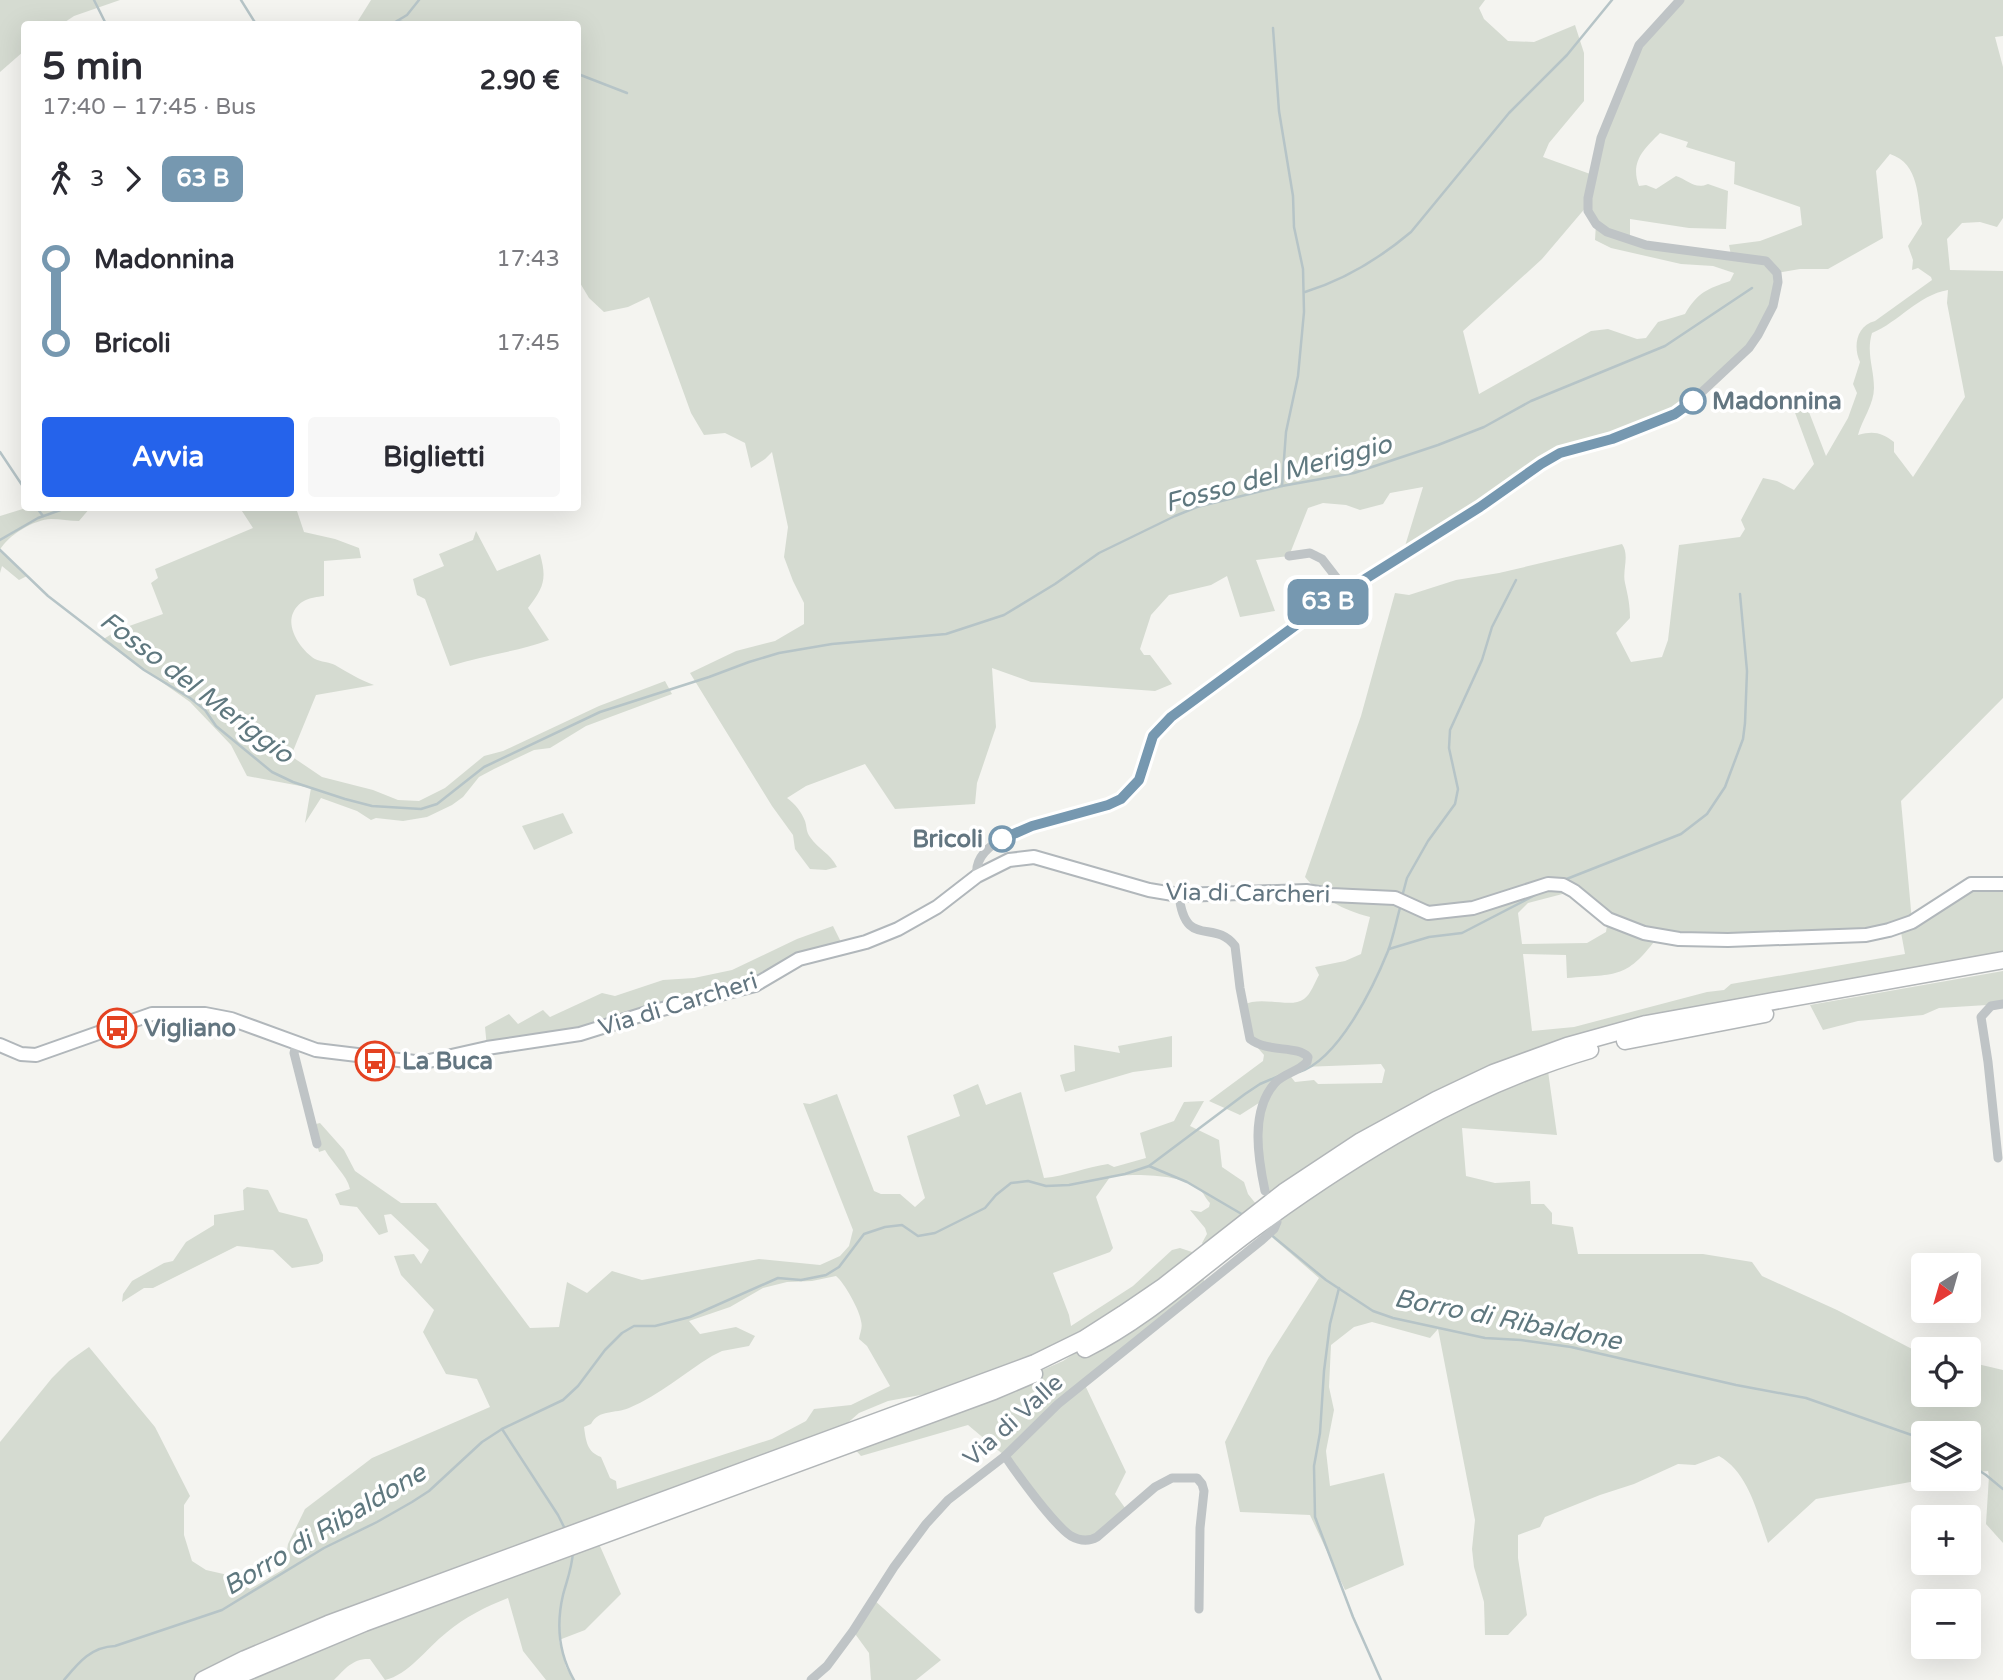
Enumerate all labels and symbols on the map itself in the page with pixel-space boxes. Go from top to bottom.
place label: Madonnina [1712,387,1842,416]
marker: Madonnina [1680,388,1706,414]
water label: Fosso del Meriggio [1161,428,1396,519]
line badge: 63 B [1279,579,1377,625]
water label: Fosso del Meriggio [94,605,300,771]
place label: Bricoli [912,825,983,854]
marker: Bricoli [989,826,1015,852]
street label: Via di Carcheri [1165,878,1331,909]
street label: Via di Carcheri [595,967,761,1042]
bus stop icon: Vigliano [96,1007,138,1049]
place label: Vigliano [144,1014,236,1043]
bus stop icon: La Buca [354,1040,396,1082]
place label: La Buca [402,1047,493,1076]
north arrow [1911,1253,1981,1323]
water label: Borro di Ribaldone [1392,1282,1625,1357]
street label: Via di Valle [958,1368,1069,1473]
water label: Borro di Ribaldone [217,1456,432,1602]

